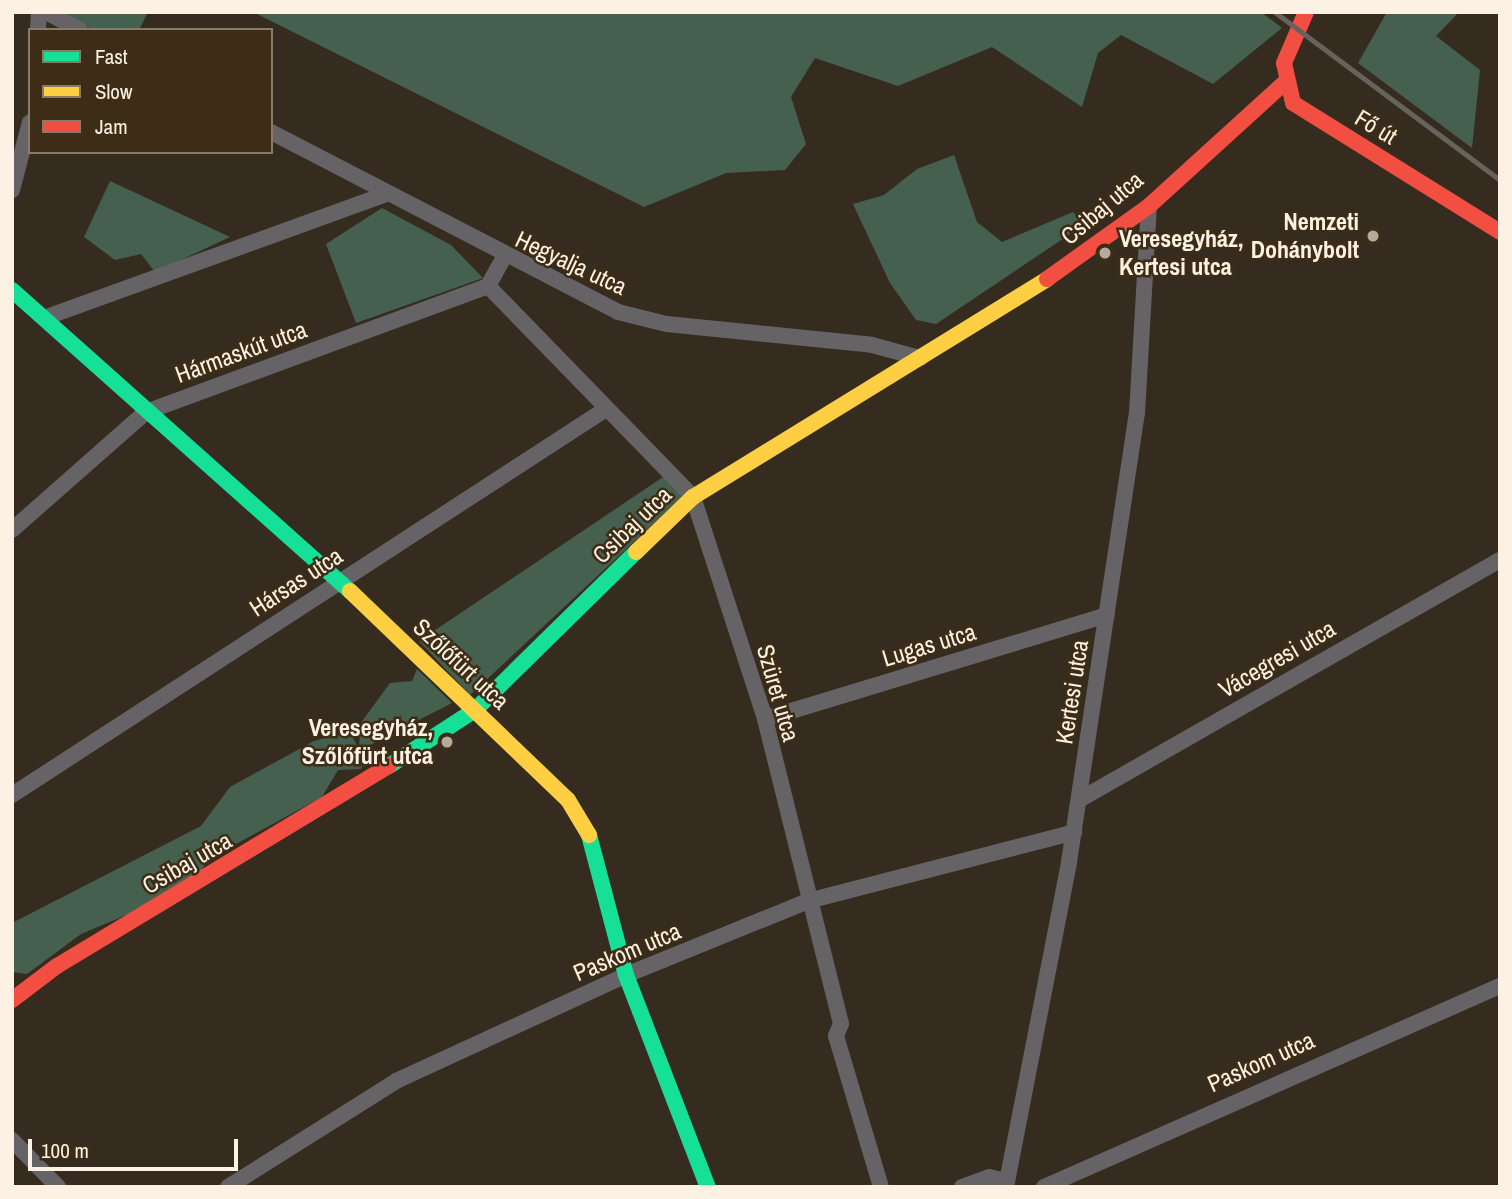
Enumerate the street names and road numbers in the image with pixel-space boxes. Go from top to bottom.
street label: Fő út [1350,103,1402,151]
street label: Csibaj utca [1055,165,1149,251]
street label: Hegyalja utca [511,225,631,301]
street label: Hármaskút utca [171,315,311,389]
street label: Csibaj utca [587,480,677,570]
street label: Hársas utca [244,541,348,623]
street label: Szőlőfürt utca [407,612,515,716]
street label: Vácegresi utca [1214,614,1340,704]
street label: Lugas utca [879,617,979,673]
street label: Kertesi utca [1050,638,1094,746]
street label: Szüret utca [750,641,806,745]
street label: Csibaj utca [137,826,237,900]
street label: Paskom utca [569,917,685,987]
street label: Paskom utca [1203,1026,1319,1098]

